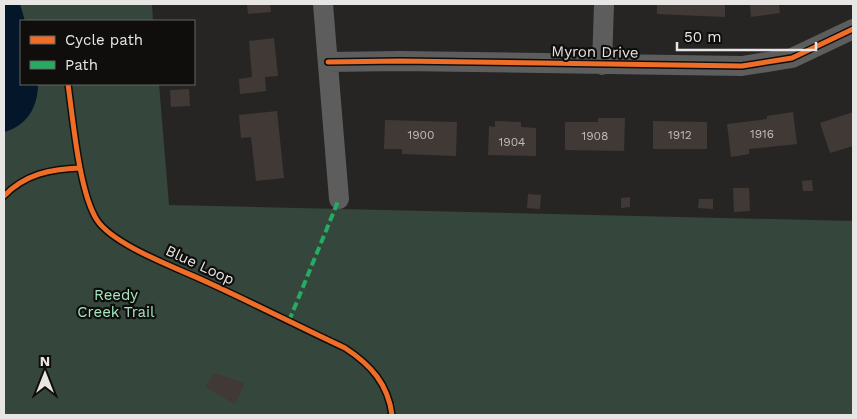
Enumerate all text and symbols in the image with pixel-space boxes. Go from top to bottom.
legend [20,20,195,85]
scale bar [677,20,816,52]
text: 50 m [684,28,721,46]
text: Cycle path [65,31,143,49]
street label: Myron Drive [551,42,639,62]
text: Path [65,56,98,74]
house number: 1916 [750,127,774,141]
house number: 1900 [407,128,435,142]
house number: 1912 [668,128,692,142]
house number: 1908 [582,129,608,143]
house number: 1904 [499,135,525,149]
street label: Blue Loop [163,241,237,289]
park label: Reedy Creek Trail [77,286,155,321]
north arrow [20,349,70,399]
text: N [40,353,50,369]

